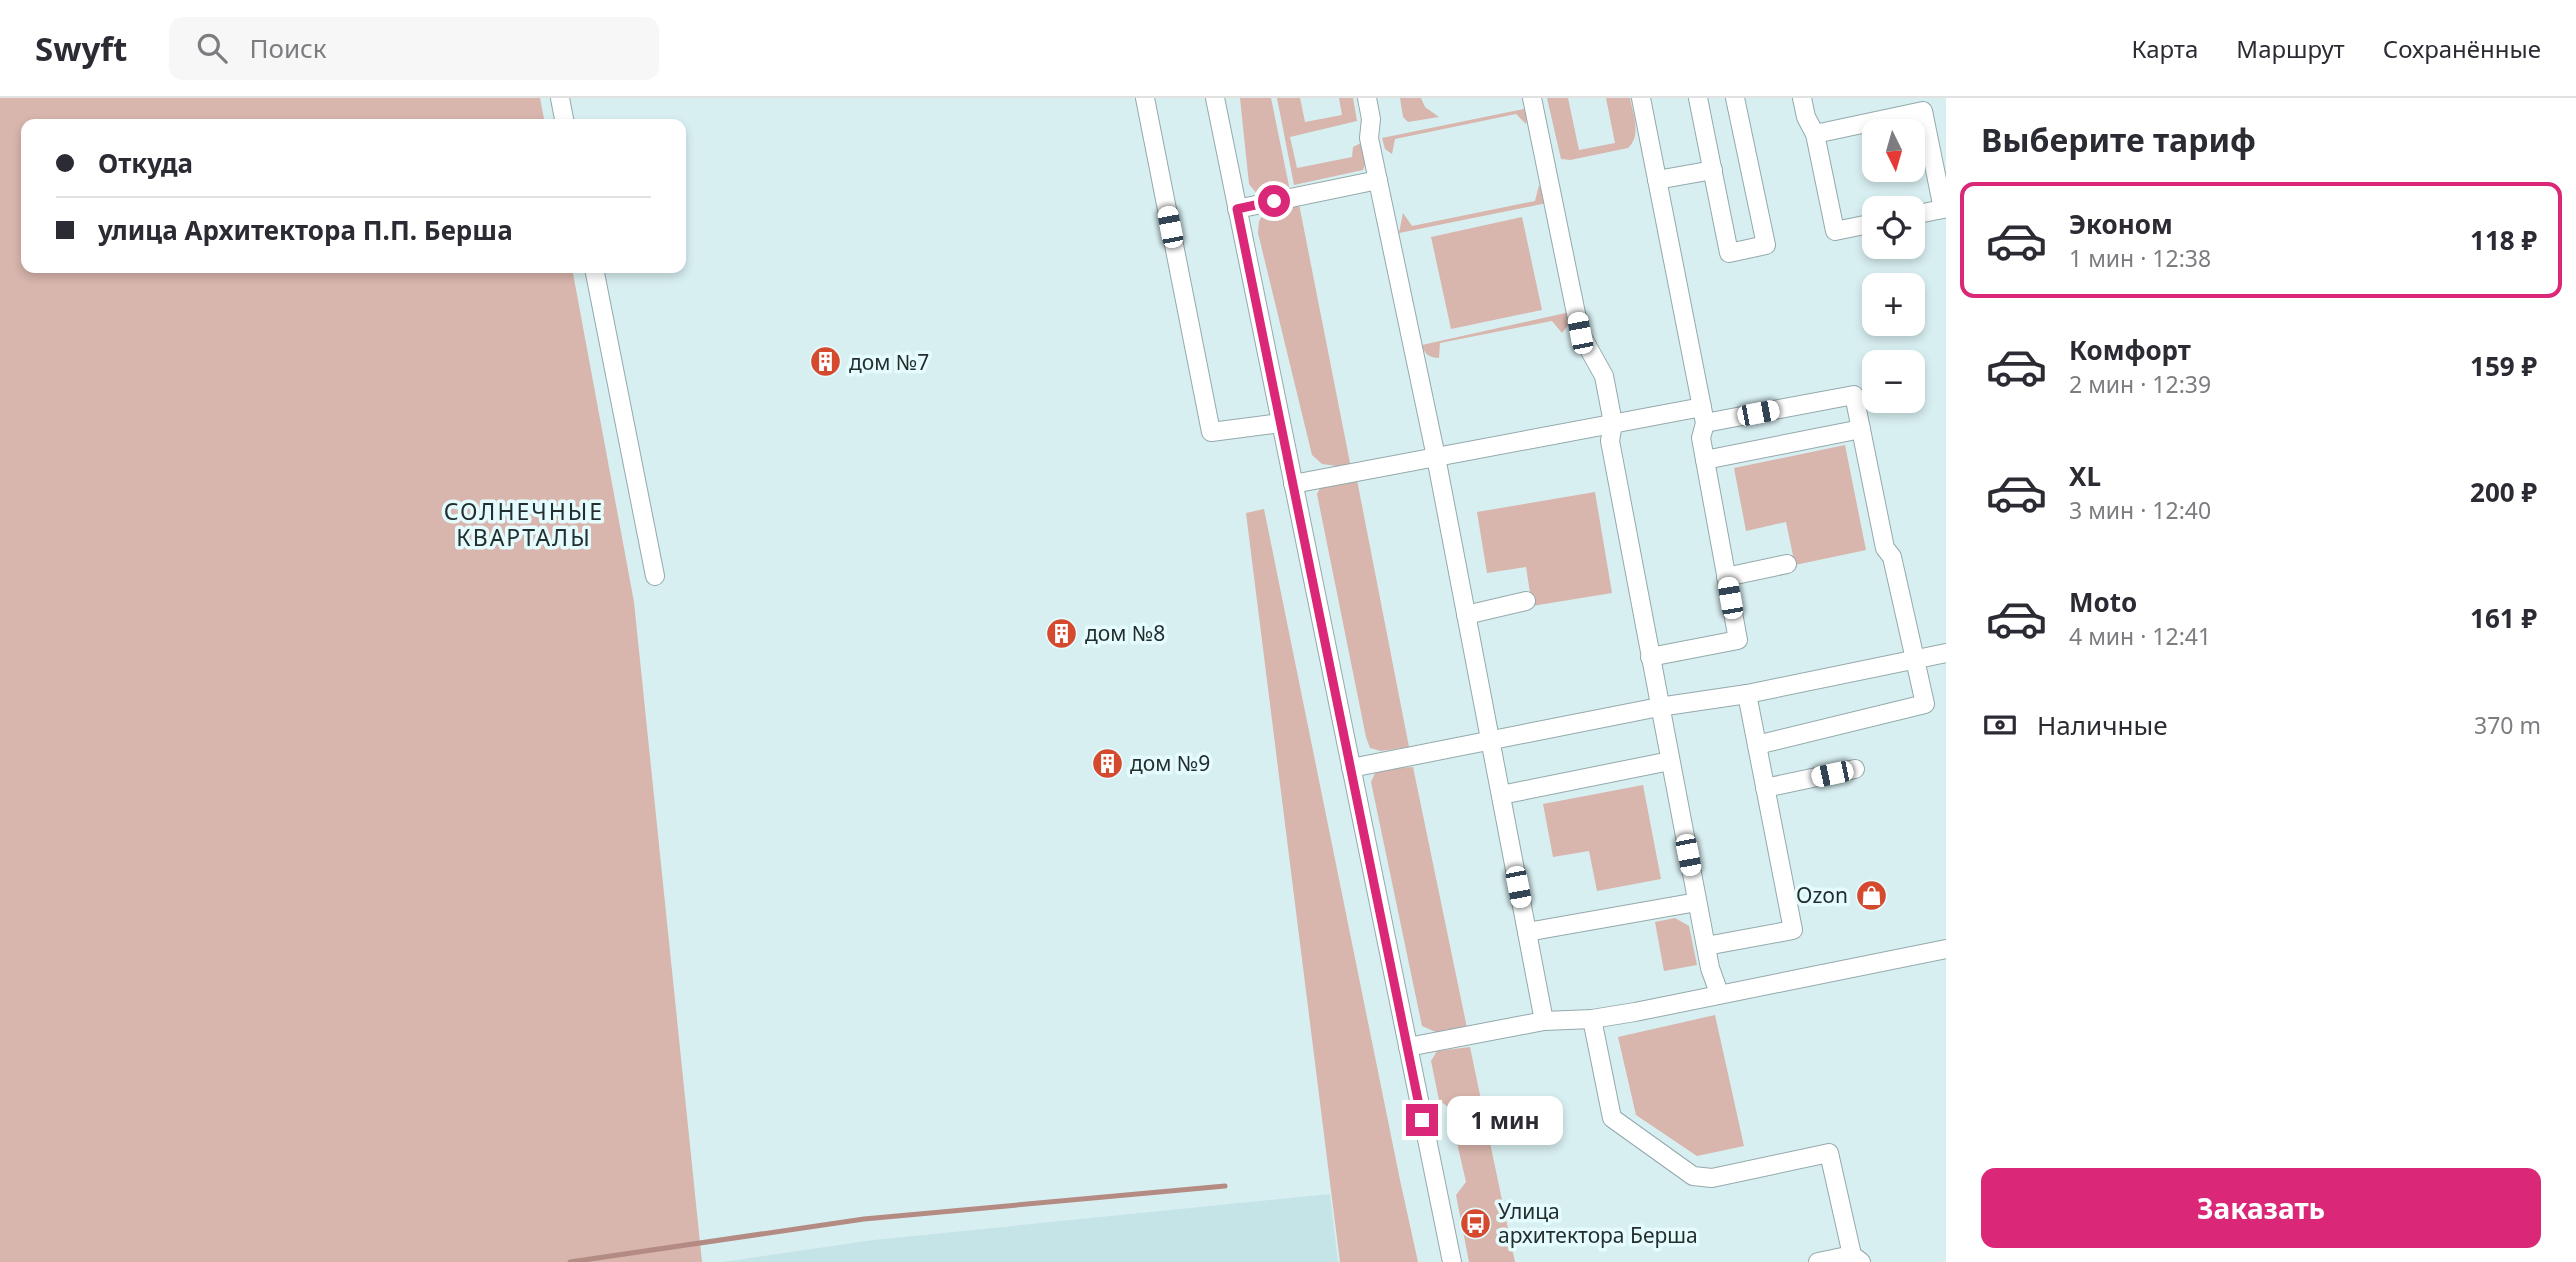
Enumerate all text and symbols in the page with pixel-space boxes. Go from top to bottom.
search box [169,17,659,80]
text: Swyft [35,26,127,71]
icon: search [193,29,231,67]
text: Поиск [249,30,327,66]
text: Карта [2131,32,2198,65]
text: Маршрут [2236,32,2345,65]
text: Сохранённые [2383,32,2541,65]
text: Выберите тариф [1981,118,2256,161]
north arrow [1862,119,1925,182]
map controls [1862,119,1925,413]
text: Откуда [98,145,193,181]
route start [1258,185,1290,217]
button: locate [1862,196,1925,259]
car [1156,204,1185,250]
text: Эконом [2069,206,2173,242]
icon: car [1985,209,2048,272]
text: улица Архитектора П.П. Берша [98,212,513,248]
text: 118 ₽ [2470,222,2537,258]
text: 1 мин · 12:38 [2069,242,2211,274]
button: + [1862,273,1925,336]
car [1566,310,1595,356]
text: Комфорт [2069,332,2191,368]
icon: car [1985,335,2048,398]
building icon: дом №7 [809,345,843,379]
place label: дом №7 [849,348,929,376]
text: 159 ₽ [2470,348,2537,384]
button: − [1862,350,1925,413]
text: 2 мин · 12:39 [2069,368,2211,400]
car [1736,399,1781,427]
text: XL [2069,458,2101,494]
icon: car [1985,461,2048,524]
text: 200 ₽ [2470,474,2537,510]
text: 3 мин · 12:40 [2069,494,2211,526]
district label: СОЛНЕЧНЫЕ КВАРТАЛЫ [444,495,604,553]
car [1717,575,1744,621]
text: Moto [2069,584,2137,620]
icon: car [1985,587,2048,650]
text: 161 ₽ [2470,600,2537,636]
building icon: дом №8 [1045,616,1079,650]
place label: дом №8 [1085,619,1165,647]
text: 4 мин · 12:41 [2069,620,2211,652]
icon: cash [1981,706,2019,744]
text: Наличные [2037,707,2168,743]
text: 370 m [2474,709,2541,741]
building icon: дом №9 [1090,746,1124,780]
place label: дом №9 [1130,749,1210,777]
car [1810,759,1855,789]
car [1674,832,1703,878]
car [1504,864,1533,910]
shop icon: Ozon [1854,878,1888,912]
place label: Ozon [1796,881,1848,909]
callout: 1 мин [1446,1096,1562,1144]
route end [1406,1104,1438,1136]
text: 1 мин [1471,1104,1539,1136]
button: Заказать [1981,1168,2541,1248]
place label: Улица архитектора Берша [1498,1197,1698,1249]
bus stop icon: Улица архитектора Берша [1458,1206,1492,1240]

